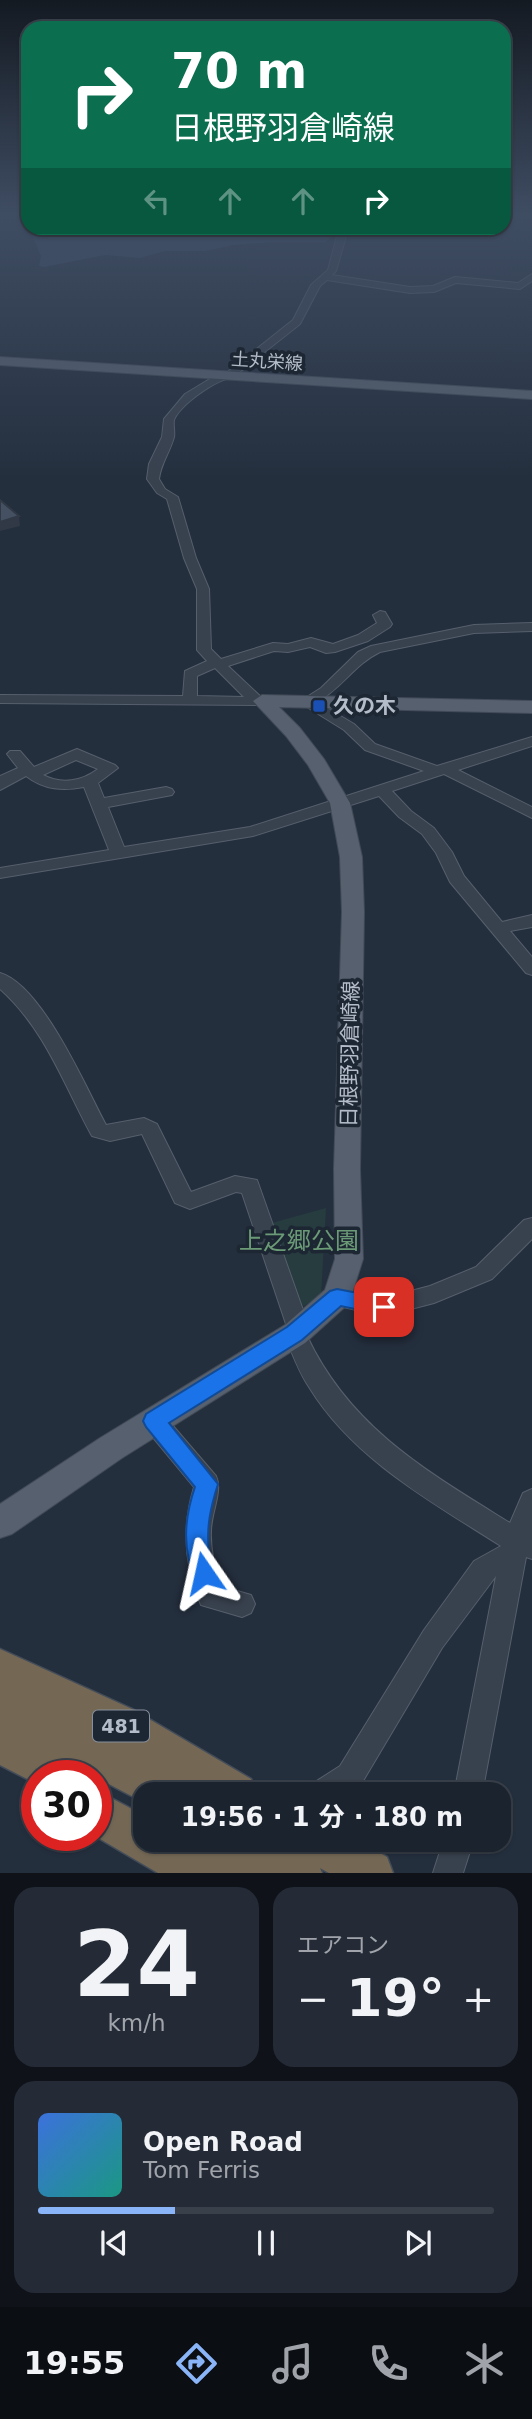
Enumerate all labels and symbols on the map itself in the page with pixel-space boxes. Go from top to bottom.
street label: 土丸栄線 [230,348,304,374]
place label: 久の木 [333,694,396,718]
marker: 久の木 [311,698,327,714]
street label: 日根野羽倉崎線 [337,980,363,1128]
park label: 上之郷公園 [239,1227,359,1255]
pin [354,1277,414,1337]
position arrow [167,1536,241,1610]
road number: 481 [93,1710,149,1742]
speed limit sign: 30 [21,1760,112,1851]

